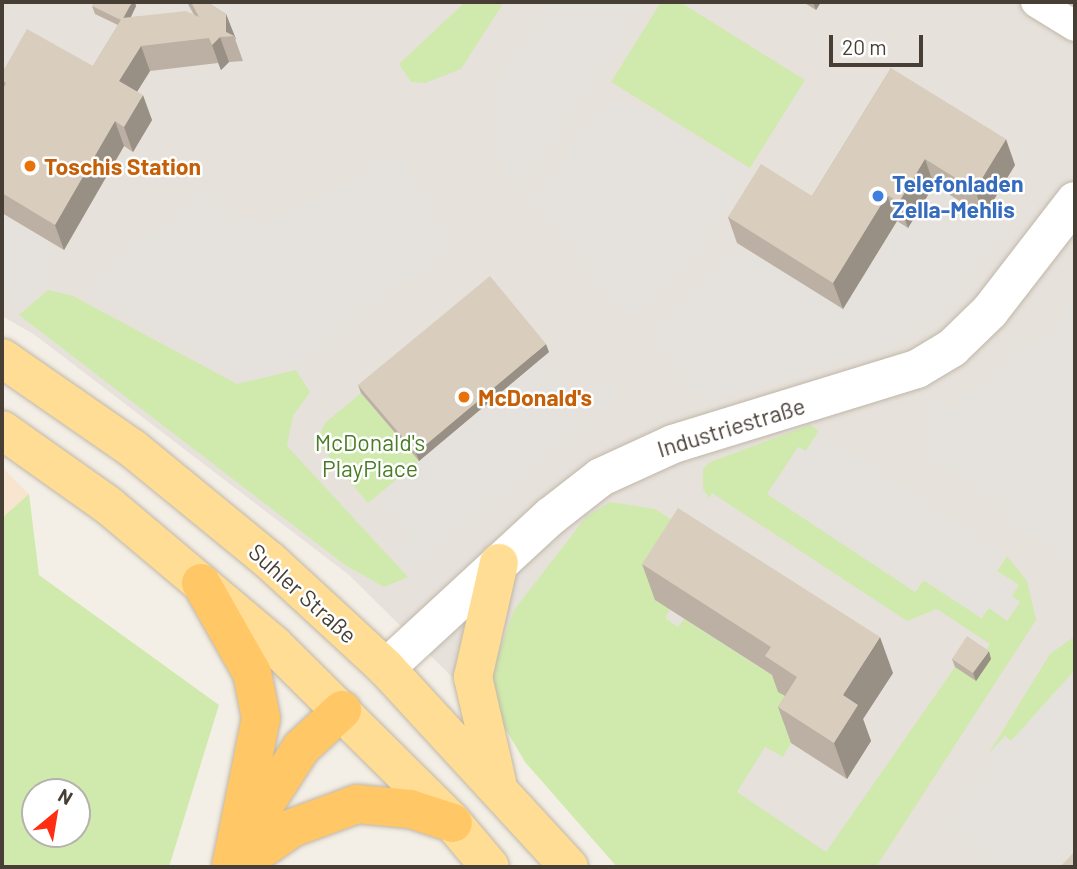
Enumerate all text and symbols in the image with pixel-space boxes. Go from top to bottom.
scale bar [832,21,926,65]
text: 20 m [842,34,887,59]
place label: Toschis Station [44,152,201,180]
marker: Toschis Station [22,158,38,174]
place label: Telefonladen Zella-Mehlis [892,169,1023,223]
marker: Telefonladen Zella-Mehlis [870,188,886,204]
place label: McDonald's [478,383,592,411]
marker: McDonald's [456,389,472,405]
street label: Industriestraße [654,391,808,463]
park label: McDonald's PlayPlace [315,428,425,482]
street label: Suhler Straße [243,537,363,649]
north arrow [21,778,91,848]
text: N [55,783,77,809]

